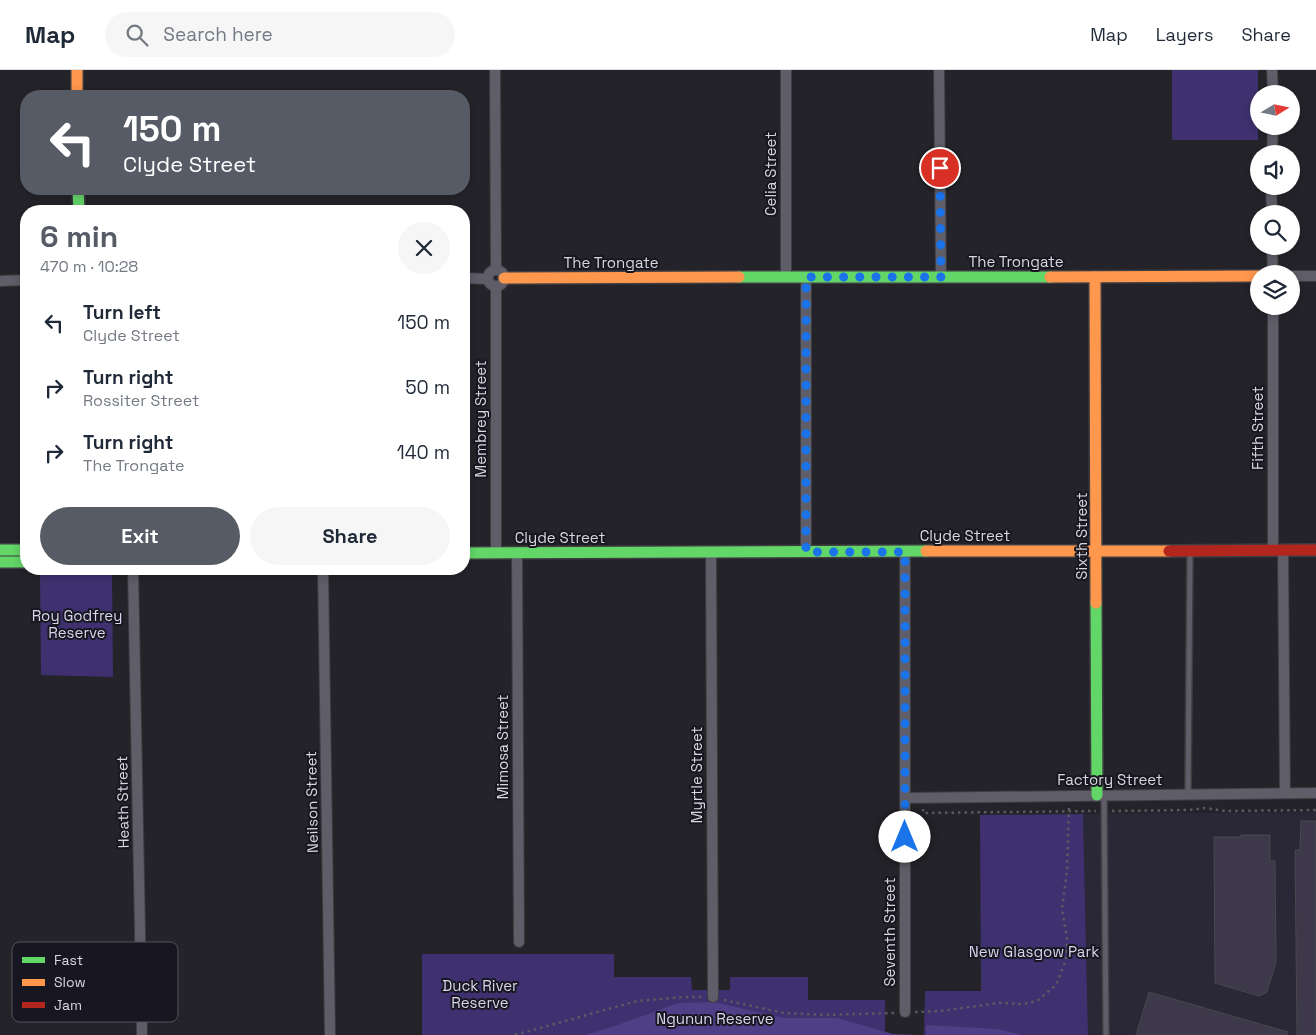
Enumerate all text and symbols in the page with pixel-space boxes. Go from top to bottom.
search box [105,12,455,57]
text: Map [25,19,75,50]
icon: search [123,21,151,49]
text: Search here [163,22,273,47]
text: Map [1090,23,1128,46]
text: Layers [1156,23,1213,46]
text: Share [1241,23,1291,46]
north arrow [1250,85,1300,135]
map controls [1250,85,1300,315]
text: 150 m [123,107,221,151]
icon: left [40,110,105,175]
street label: Celia Street [761,132,780,216]
button: sound [1250,145,1300,195]
pin [919,147,961,189]
text: Clyde Street [123,150,256,178]
icon: arrive [926,154,954,182]
button: search [1250,205,1300,255]
text: 6 min [40,217,118,256]
button: close [398,222,450,274]
street label: The Trongate [968,252,1064,271]
street label: The Trongate [563,253,659,272]
text: 470 m · 10:28 [40,256,138,277]
button: layers [1250,265,1300,315]
text: Turn left [83,300,161,325]
icon: left [40,309,68,337]
text: 150 m [397,310,450,335]
text: Clyde Street [83,325,180,346]
street label: Membrey Street [471,360,490,478]
text: Turn right [83,365,173,390]
icon: right [40,374,68,402]
text: 50 m [405,375,450,400]
street label: Fifth Street [1248,386,1267,470]
text: Rossiter Street [83,390,199,411]
text: Turn right [83,430,173,455]
icon: right [40,439,68,467]
text: 140 m [397,440,450,465]
text: The Trongate [83,455,185,476]
street label: Sixth Street [1072,492,1091,580]
button: Exit [40,507,240,565]
button: Share [250,507,450,565]
street label: Clyde Street [920,526,1010,545]
street label: Clyde Street [515,528,605,547]
park label: Roy Godfrey Reserve [32,606,122,642]
street label: Mimosa Street [493,694,512,799]
street label: Myrtle Street [687,726,706,823]
street label: Neilson Street [301,751,322,853]
street label: Heath Street [112,755,133,848]
street label: Factory Street [1057,770,1163,789]
position arrow [878,810,930,862]
street label: Seventh Street [880,877,899,987]
legend [12,942,178,1022]
park label: New Glasgow Park [969,942,1099,961]
text: Fast [54,951,83,969]
text: Slow [54,973,86,991]
park label: Duck River Reserve [442,976,518,1012]
text: Jam [54,996,82,1014]
park label: Ngunun Reserve [656,1009,774,1028]

